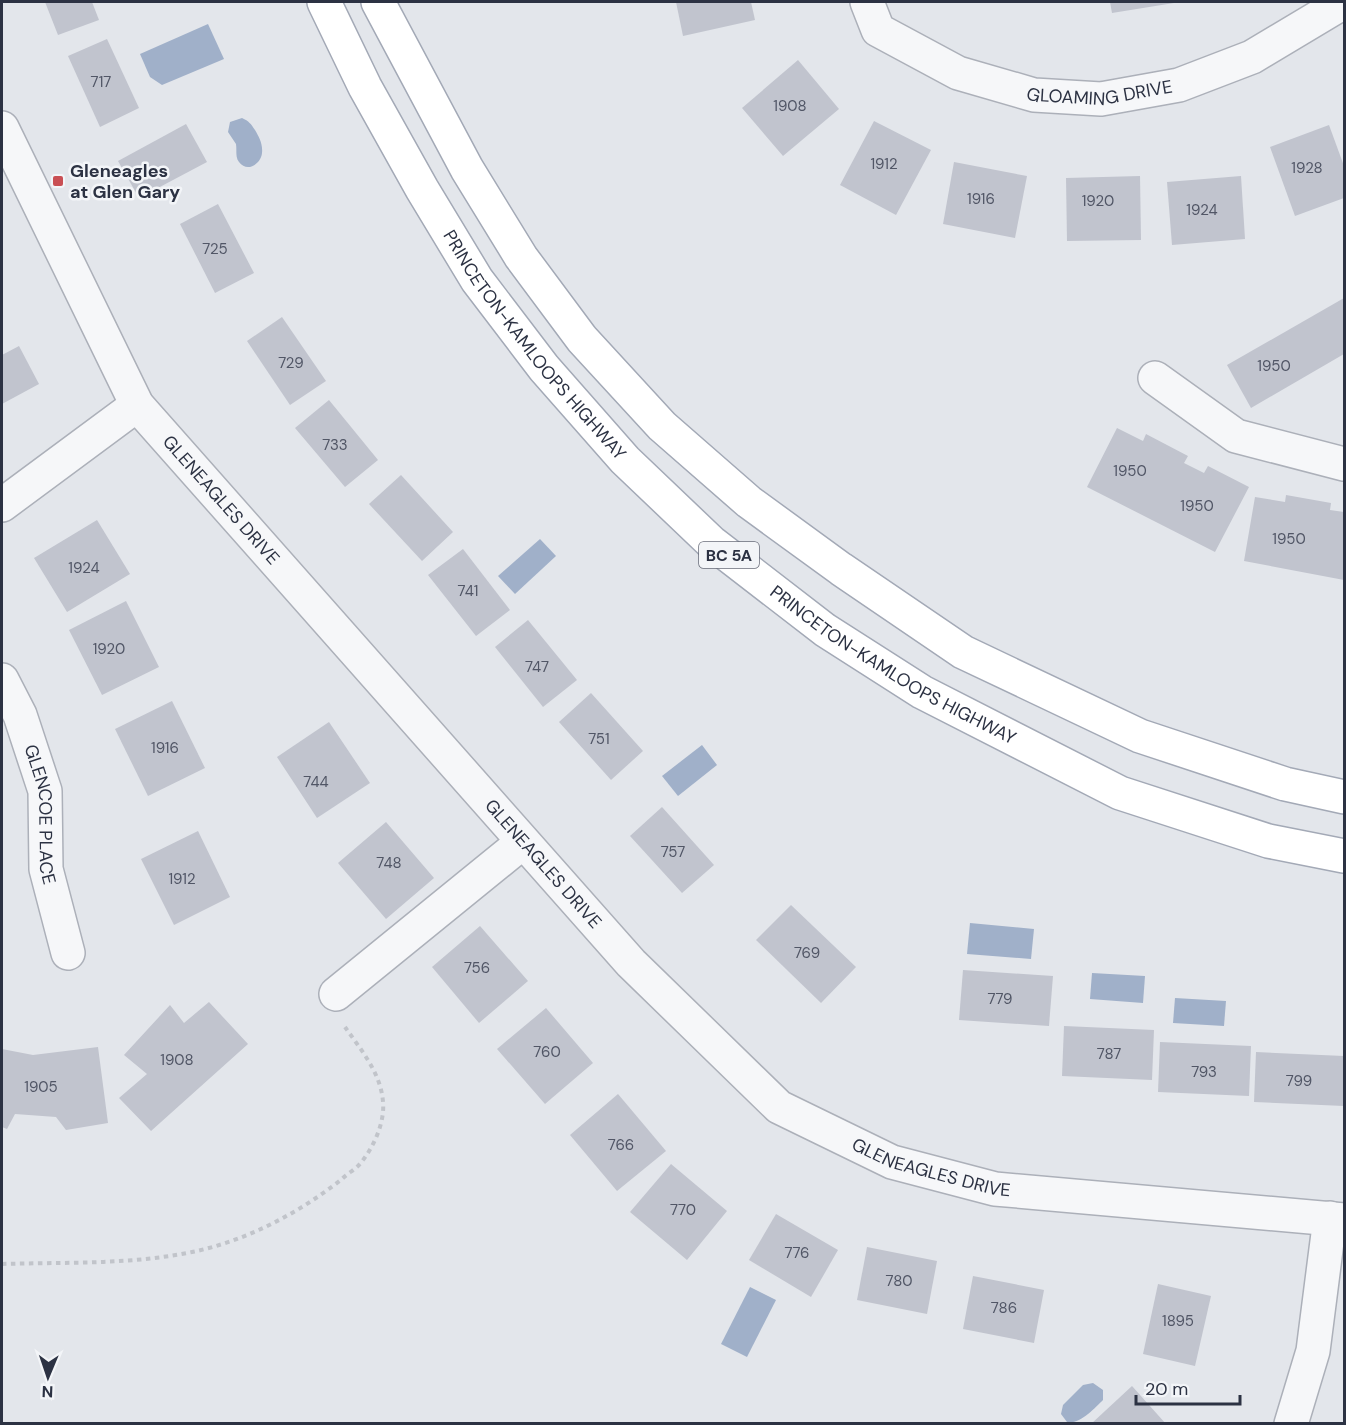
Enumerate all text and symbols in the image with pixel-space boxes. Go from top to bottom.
house number: 717 [91,72,111,92]
street label: GLOAMING DRIVE [1024,74,1174,111]
house number: 1908 [773,96,807,116]
house number: 1912 [870,154,898,174]
house number: 1928 [1291,158,1323,178]
place label: Gleneagles at Glen Gary [70,159,180,204]
marker: Gleneagles at Glen Gary [51,174,65,188]
house number: 1916 [967,189,995,209]
house number: 1920 [1082,191,1114,211]
house number: 1924 [1186,200,1218,220]
street label: PRINCETON-KAMLOOPS HIGHWAY [438,226,632,465]
house number: 725 [202,239,228,259]
house number: 729 [278,353,304,373]
house number: 1950 [1257,356,1291,376]
street label: GLENEAGLES DRIVE [157,430,285,570]
house number: 733 [322,435,348,455]
house number: 1950 [1113,461,1147,481]
house number: 1950 [1180,496,1214,516]
house number: 1950 [1272,529,1306,549]
road number: BC 5A [699,542,759,568]
house number: 1924 [68,558,100,578]
street label: PRINCETON-KAMLOOPS HIGHWAY [765,580,1021,750]
house number: 741 [458,581,478,601]
house number: 1920 [93,639,125,659]
house number: 747 [525,657,549,677]
house number: 751 [588,729,610,749]
house number: 1916 [151,738,179,758]
street label: GLENCOE PLACE [19,741,62,887]
house number: 744 [303,772,329,792]
street label: GLENEAGLES DRIVE [479,794,607,934]
house number: 757 [661,842,685,862]
house number: 748 [376,853,402,873]
house number: 1912 [168,869,196,889]
house number: 769 [794,943,820,963]
house number: 756 [464,958,490,978]
house number: 779 [987,989,1013,1009]
house number: 760 [533,1042,561,1062]
house number: 787 [1097,1044,1121,1064]
house number: 1908 [160,1050,194,1070]
house number: 793 [1191,1062,1217,1082]
house number: 799 [1286,1071,1312,1091]
house number: 1905 [24,1077,58,1097]
street label: GLENEAGLES DRIVE [848,1132,1012,1202]
house number: 766 [608,1135,634,1155]
house number: 770 [670,1200,696,1220]
house number: 776 [784,1243,810,1263]
house number: 780 [885,1271,913,1291]
house number: 786 [991,1298,1017,1318]
house number: 1895 [1162,1311,1194,1331]
north arrow [18,1347,78,1407]
scale bar [1136,1368,1240,1406]
text: 20 m [1145,1377,1188,1401]
text: N [41,1381,54,1402]

